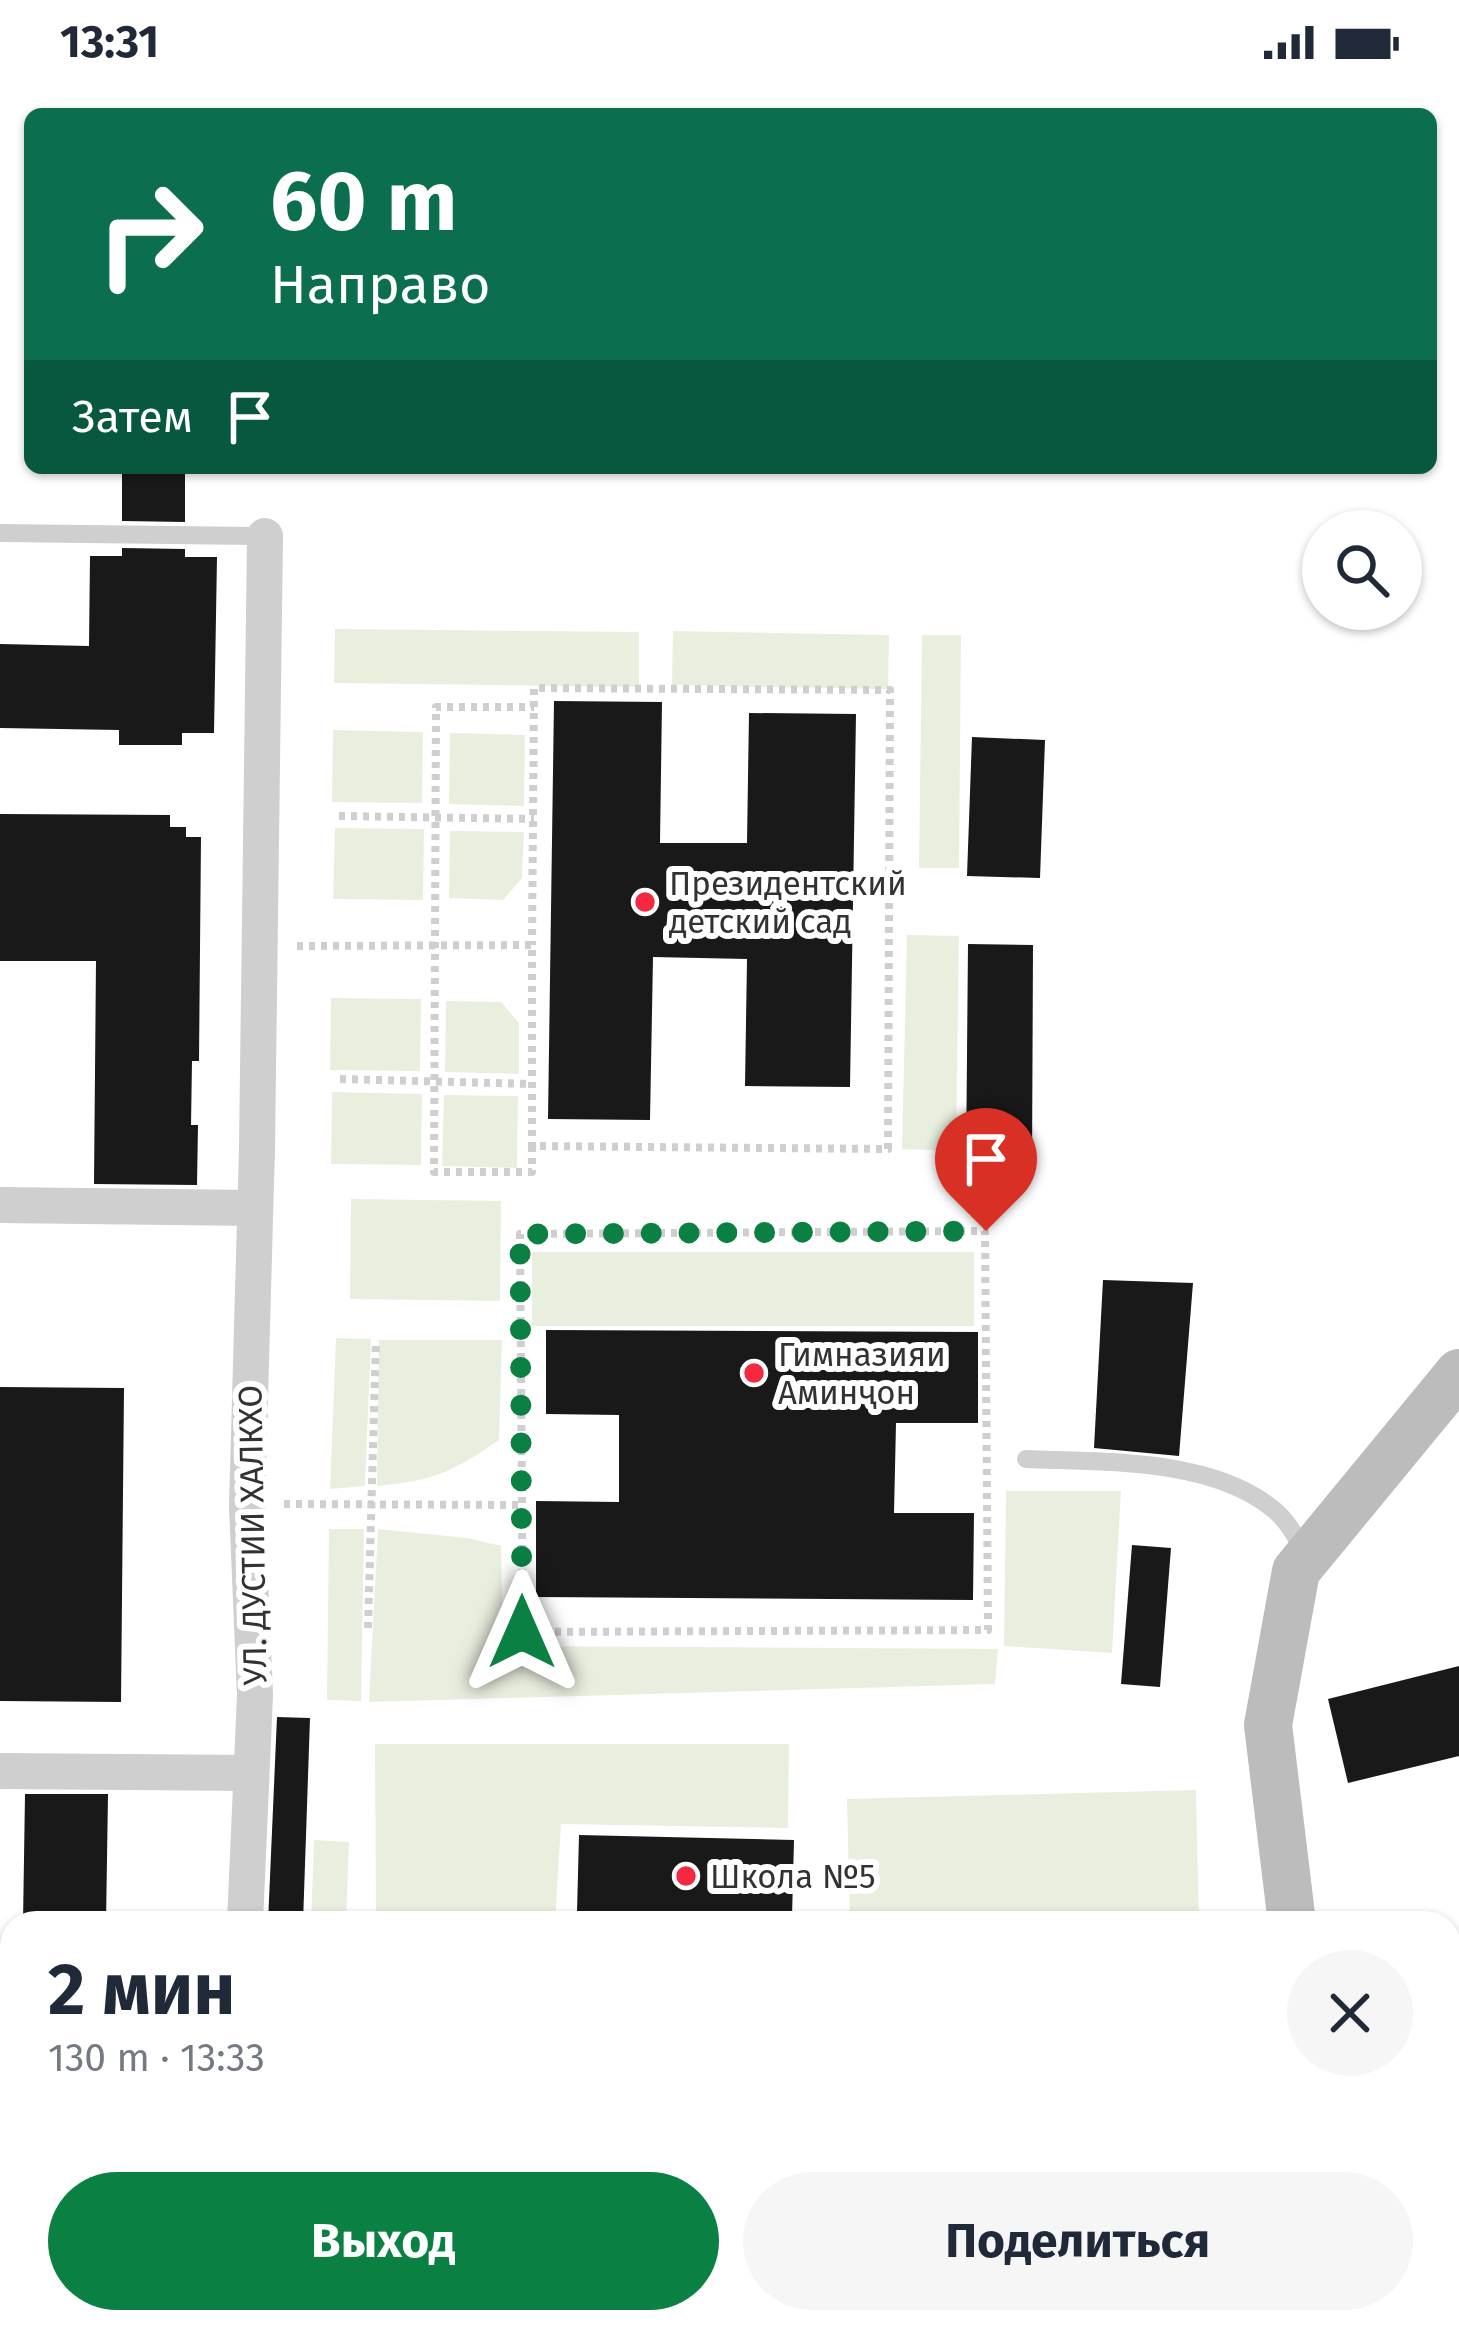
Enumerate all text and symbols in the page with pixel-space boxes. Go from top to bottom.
text: 13:31 [60,15,159,69]
text: 60 m [270,151,457,252]
icon: right [72,156,228,312]
text: Направо [270,253,491,317]
icon: arrive [217,384,283,450]
text: Затем [72,390,193,444]
map controls [1302,510,1422,630]
button: search [1302,510,1422,630]
place label: Президентский детский сад [669,864,907,942]
marker: Президентский детский сад [632,889,658,915]
pin [935,1108,1037,1231]
icon: arrive [953,1126,1019,1192]
place label: Гимназияи Аминҷон [778,1335,946,1413]
marker: Гимназияи Аминҷон [741,1360,767,1386]
street label: УЛ. ДУСТИИ ХАЛКХО [230,1385,276,1685]
position arrow [459,1569,585,1695]
place label: Школа №5 [710,1857,876,1897]
marker: Школа №5 [673,1863,699,1889]
text: 2 мин [48,1947,235,2033]
button: close [1287,1950,1413,2076]
text: 130 m · 13:33 [48,2035,265,2081]
button: Выход [48,2172,719,2310]
button: Поделиться [743,2172,1413,2310]

